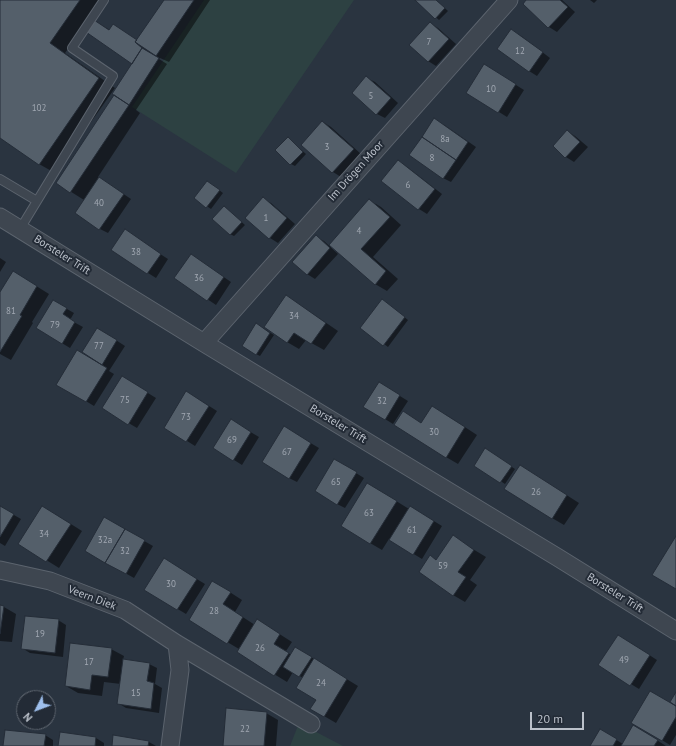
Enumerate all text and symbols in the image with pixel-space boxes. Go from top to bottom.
house number: 7 [427,37,431,47]
house number: 12 [515,46,525,56]
house number: 10 [486,84,496,94]
house number: 5 [369,91,373,101]
house number: 102 [32,103,46,113]
house number: 8a [440,134,450,144]
street label: Im Drögen Moor [325,138,387,204]
house number: 3 [325,142,329,152]
house number: 8 [430,153,434,163]
house number: 6 [406,180,410,190]
house number: 40 [94,198,104,208]
house number: 1 [264,213,268,223]
house number: 4 [357,226,361,236]
street label: Borsteler Trift [31,232,93,278]
house number: 38 [131,247,141,257]
house number: 36 [194,273,204,283]
house number: 81 [6,306,16,316]
house number: 34 [289,311,299,321]
house number: 79 [50,320,60,330]
house number: 77 [94,341,104,351]
house number: 75 [120,395,130,405]
house number: 32 [377,396,387,406]
street label: Borsteler Trift [307,402,369,446]
house number: 73 [181,412,191,422]
house number: 30 [429,427,439,437]
house number: 69 [227,435,237,445]
house number: 67 [282,447,292,457]
house number: 65 [331,477,341,487]
house number: 26 [531,487,541,497]
house number: 63 [364,508,374,518]
house number: 61 [407,525,417,535]
house number: 34 [39,529,49,539]
house number: 32a [98,535,112,545]
house number: 32 [120,546,130,556]
house number: 59 [438,561,448,571]
street label: Borsteler Trift [584,570,646,616]
house number: 30 [166,579,176,589]
street label: Veern Diek [66,583,118,613]
house number: 28 [209,606,219,616]
house number: 19 [35,629,45,639]
house number: 26 [255,643,265,653]
house number: 49 [619,655,629,665]
house number: 17 [84,657,94,667]
house number: 24 [316,678,326,688]
house number: 15 [131,688,141,698]
north arrow [16,690,56,730]
scale bar [532,704,586,730]
text: N [20,710,35,725]
text: 20 m [537,711,563,726]
house number: 22 [240,724,250,734]

